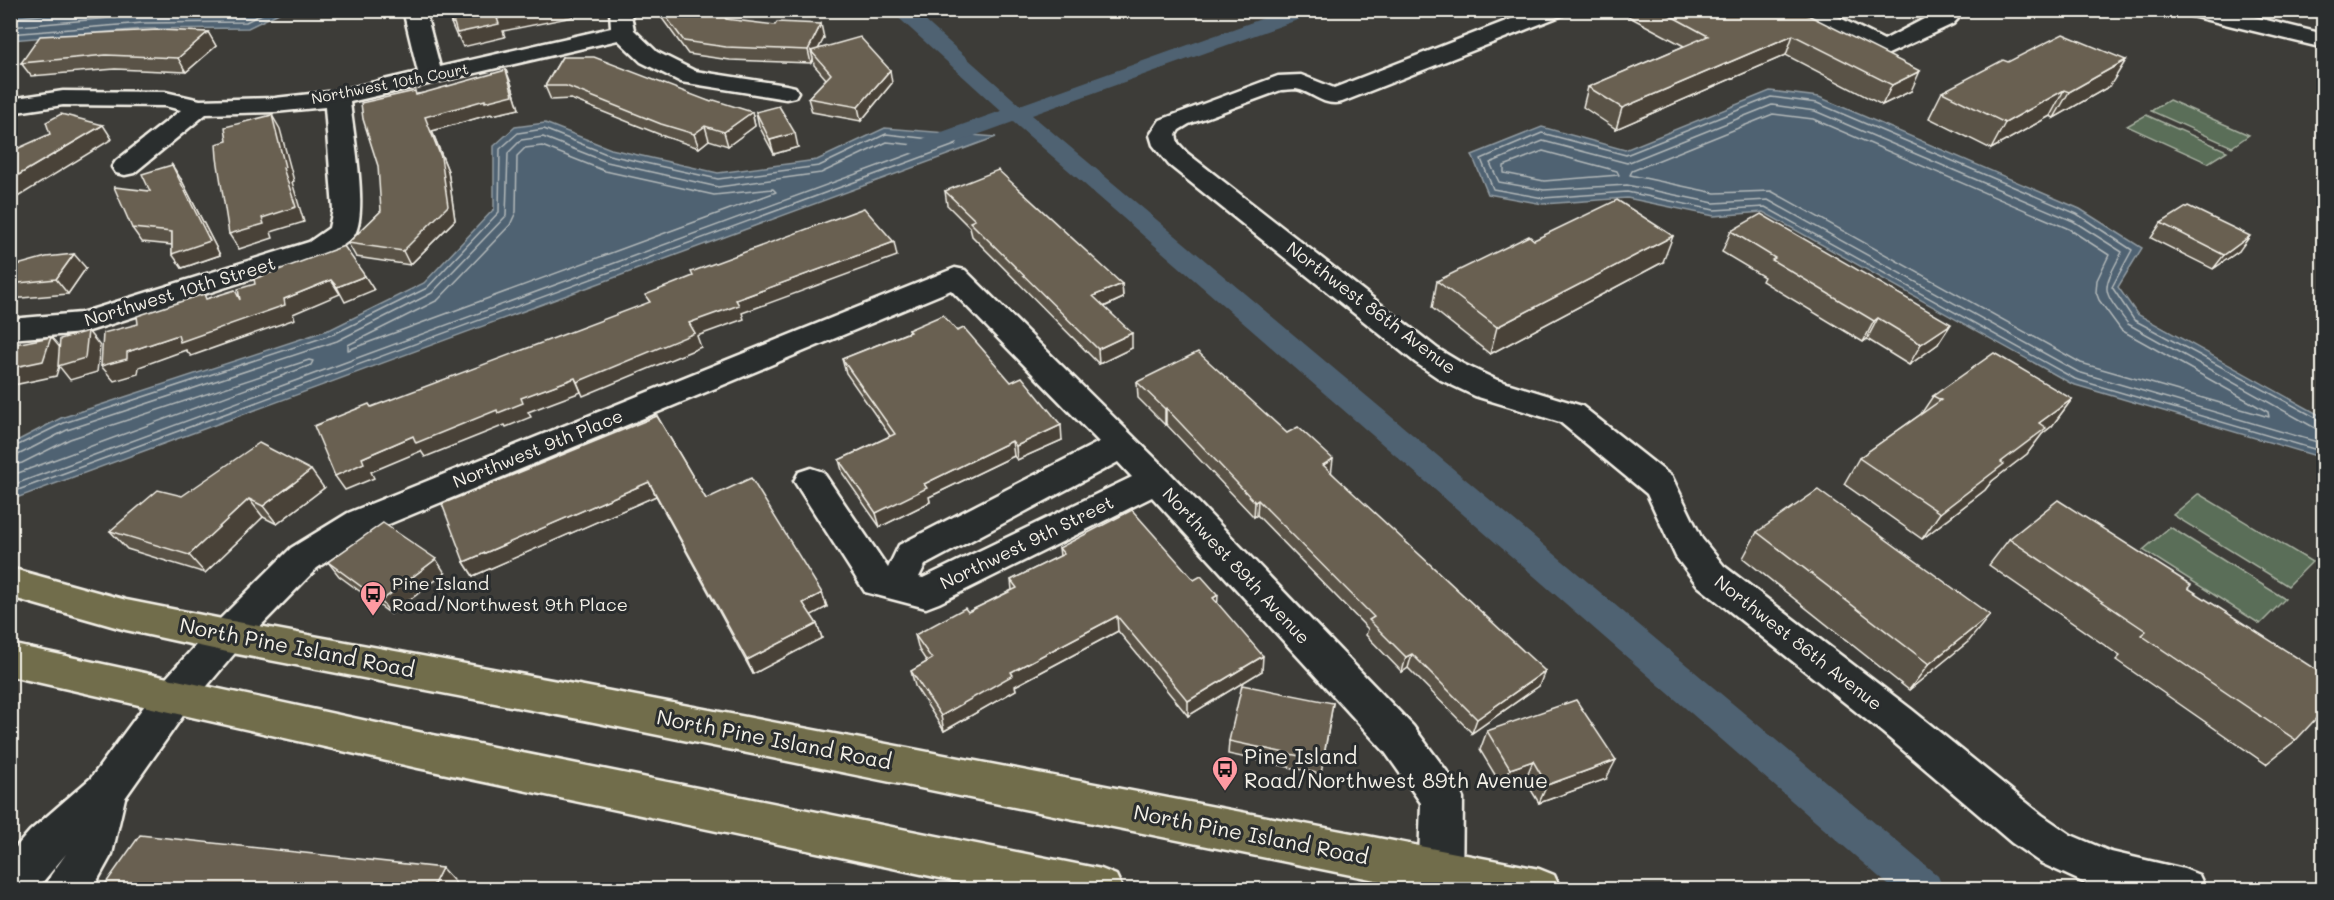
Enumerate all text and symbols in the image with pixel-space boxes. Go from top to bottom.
street label: Northwest 10th Court [309,58,470,108]
street label: Northwest 86th Avenue [1282,235,1461,379]
street label: Northwest 10th Street [81,250,278,332]
street label: Northwest 9th Place [449,403,626,493]
street label: Northwest 89th Avenue [1158,482,1316,649]
street label: Northwest 9th Street [936,490,1117,595]
street label: Northwest 86th Avenue [1710,569,1887,715]
place label: Pine Island Road/Northwest 9th Place [392,571,628,616]
bus stop icon: Pine Island Road/Northwest 9th Place [358,579,388,617]
street label: North Pine Island Road [178,611,417,683]
street label: North Pine Island Road [655,703,894,775]
place label: Pine Island Road/Northwest 89th Avenue [1244,742,1548,793]
bus stop icon: Pine Island Road/Northwest 89th Avenue [1210,754,1240,792]
street label: North Pine Island Road [1132,798,1371,870]

